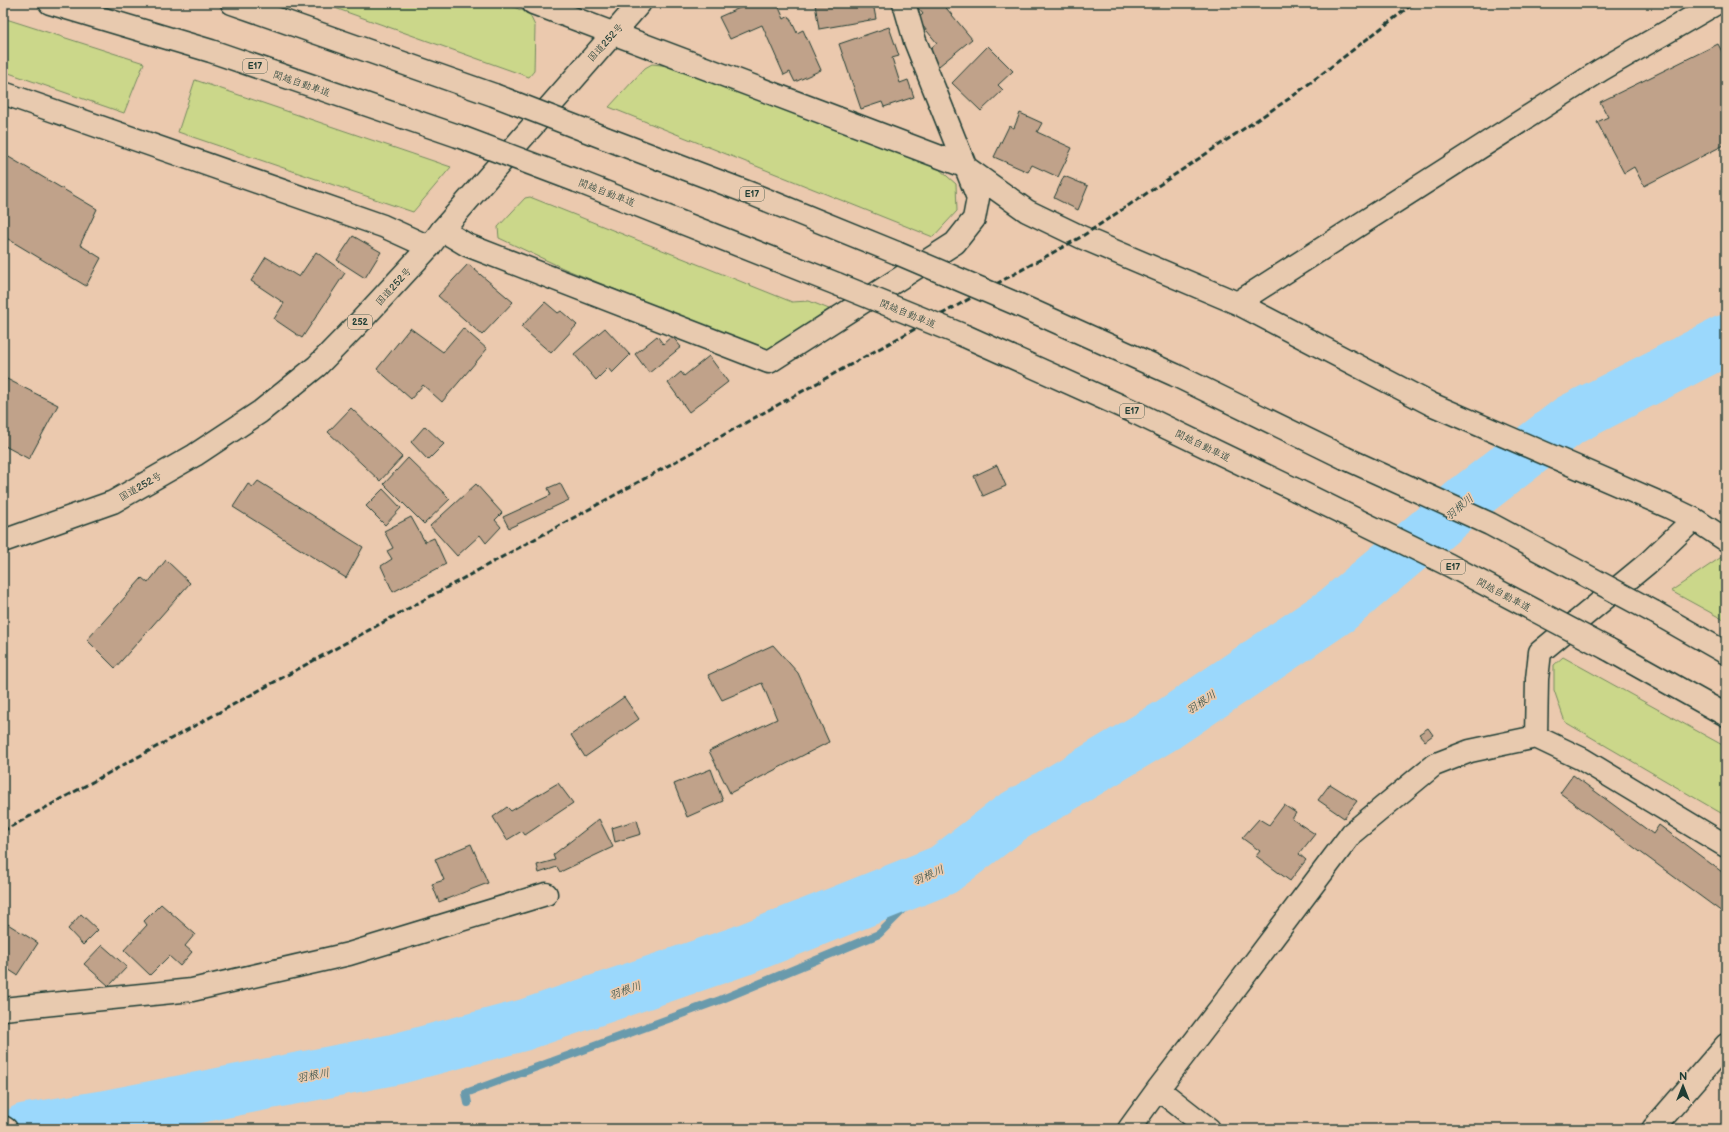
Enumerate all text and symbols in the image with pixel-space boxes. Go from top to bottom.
street label: 国道252号 [585,21,626,64]
road number: E17 [243,59,267,73]
street label: 関越自動車道 [271,69,332,99]
street label: 関越自動車道 [576,177,637,209]
road number: E17 [740,187,764,201]
street label: 国道252号 [373,265,414,308]
street label: 関越自動車道 [878,297,938,331]
road number: 252 [348,315,372,329]
road number: E17 [1120,404,1144,418]
street label: 関越自動車道 [1173,427,1232,464]
street label: 国道252号 [117,470,164,504]
water label: 羽根川 [1443,492,1476,523]
road number: E17 [1441,560,1465,574]
street label: 関越自動車道 [1474,576,1533,614]
water label: 羽根川 [1184,688,1219,717]
water label: 羽根川 [910,863,946,888]
water label: 羽根川 [607,979,643,1002]
water label: 羽根川 [296,1066,331,1085]
north arrow [1663,1066,1703,1106]
text: N [1679,1070,1687,1083]

